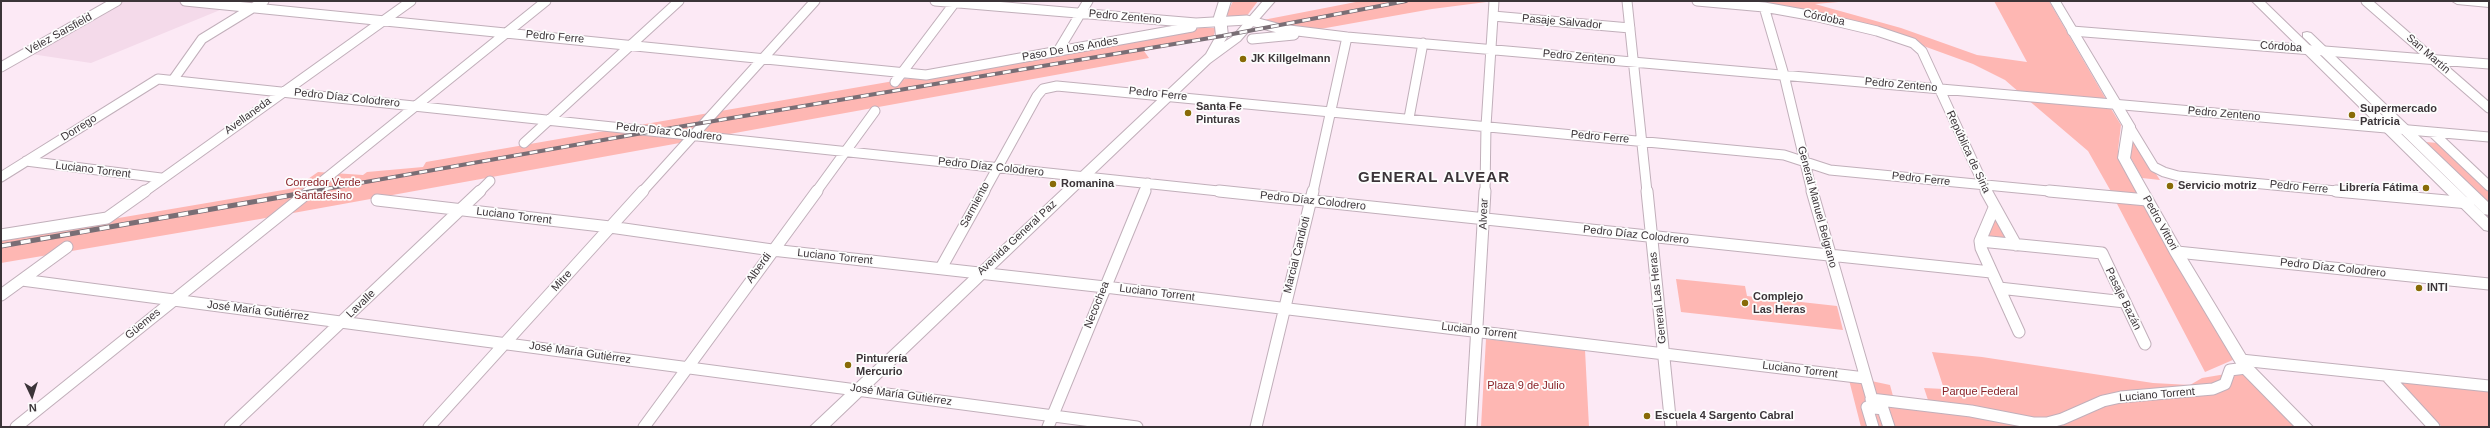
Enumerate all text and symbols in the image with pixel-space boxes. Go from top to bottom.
street label: Pedro Zenteno [1088,7,1162,27]
street label: Córdoba [1802,7,1846,29]
street label: Vélez Sarsfield [24,10,94,58]
street label: Pasaje Salvador [1522,12,1602,32]
street label: Pedro Ferre [525,28,585,46]
street label: San Martín [2403,31,2453,77]
street label: Paso De Los Andes [1021,34,1119,64]
street label: Córdoba [2259,39,2303,55]
street label: Pedro Zenteno [1542,47,1616,67]
place label: JK Killgelmann [1251,52,1330,66]
marker: JK Killgelmann [1238,54,1248,64]
street label: Pedro Zenteno [1864,75,1938,95]
street label: Pedro Ferre [1128,84,1188,104]
street label: Pedro Díaz Colodrero [293,86,401,110]
street label: Avellaneda [222,95,274,137]
place label: Santa Fe Pinturas [1196,100,1242,126]
place label: Supermercado Patricia [2360,102,2437,128]
street label: Pedro Zenteno [2187,104,2261,124]
marker: Santa Fe Pinturas [1183,108,1193,118]
street label: República de Siria [1943,109,1993,195]
marker: Supermercado Patricia [2347,110,2357,120]
street label: Dorrego [59,112,99,144]
street label: Pedro Díaz Colodrero [615,120,723,144]
street label: Pedro Ferre [1570,128,1630,146]
street label: General Manuel Belgrano [1794,145,1840,269]
street label: Pedro Díaz Colodrero [937,155,1045,179]
street label: Luciano Torrent [55,159,131,181]
district label: GENERAL ALVEAR [1358,169,1510,187]
street label: Pedro Ferre [1891,169,1951,189]
park label: Corredor Verde Santafesino [285,176,361,202]
place label: Romanina [1061,177,1114,191]
street label: Pedro Ferre [2269,178,2329,196]
marker: Romanina [1048,179,1058,189]
place label: Servicio motriz [2178,179,2257,193]
street label: Sarmiento [957,180,993,230]
marker: Servicio motriz [2165,181,2175,191]
place label: Librería Fátima [2339,181,2418,195]
marker: Librería Fátima [2421,183,2431,193]
street label: Pedro Díaz Colodrero [1259,189,1367,213]
street label: Pedro Vittori [2140,193,2180,253]
street label: Avenida General Paz [975,198,1059,278]
street label: Alvear [1477,198,1491,230]
street label: Luciano Torrent [476,205,552,227]
street label: Marcial Candioti [1281,215,1313,295]
street label: Pedro Díaz Colodrero [1582,223,1690,247]
street label: Luciano Torrent [797,246,873,268]
street label: Alberdi [744,250,774,286]
street label: General Las Heras [1647,251,1669,345]
street label: Pedro Díaz Colodrero [2279,256,2387,280]
street label: Pasaje Bazán [2102,266,2144,332]
street label: Mitre [549,268,575,294]
street label: Necochea [1082,280,1112,330]
place label: INTI [2427,281,2448,295]
street label: Luciano Torrent [1119,282,1195,304]
marker: INTI [2414,283,2424,293]
street label: Lavalle [344,287,378,321]
place label: Complejo Las Heras [1753,290,1806,316]
street label: José María Gutiérrez [206,298,310,324]
marker: Complejo Las Heras [1740,298,1750,308]
street label: Güemes [123,306,163,342]
street label: Luciano Torrent [1441,320,1517,342]
street label: José María Gutiérrez [528,339,632,367]
place label: Pinturería Mercurio [856,352,907,378]
street label: Luciano Torrent [1762,359,1838,381]
marker: Pinturería Mercurio [843,360,853,370]
north arrow [12,376,52,416]
park label: Plaza 9 de Julio [1487,379,1565,393]
street label: José María Gutiérrez [849,381,953,409]
park label: Parque Federal [1942,385,2018,399]
street label: Luciano Torrent [2119,385,2195,405]
text: N [28,402,37,414]
place label: Escuela 4 Sargento Cabral [1655,409,1794,423]
marker: Escuela 4 Sargento Cabral [1642,411,1652,421]

